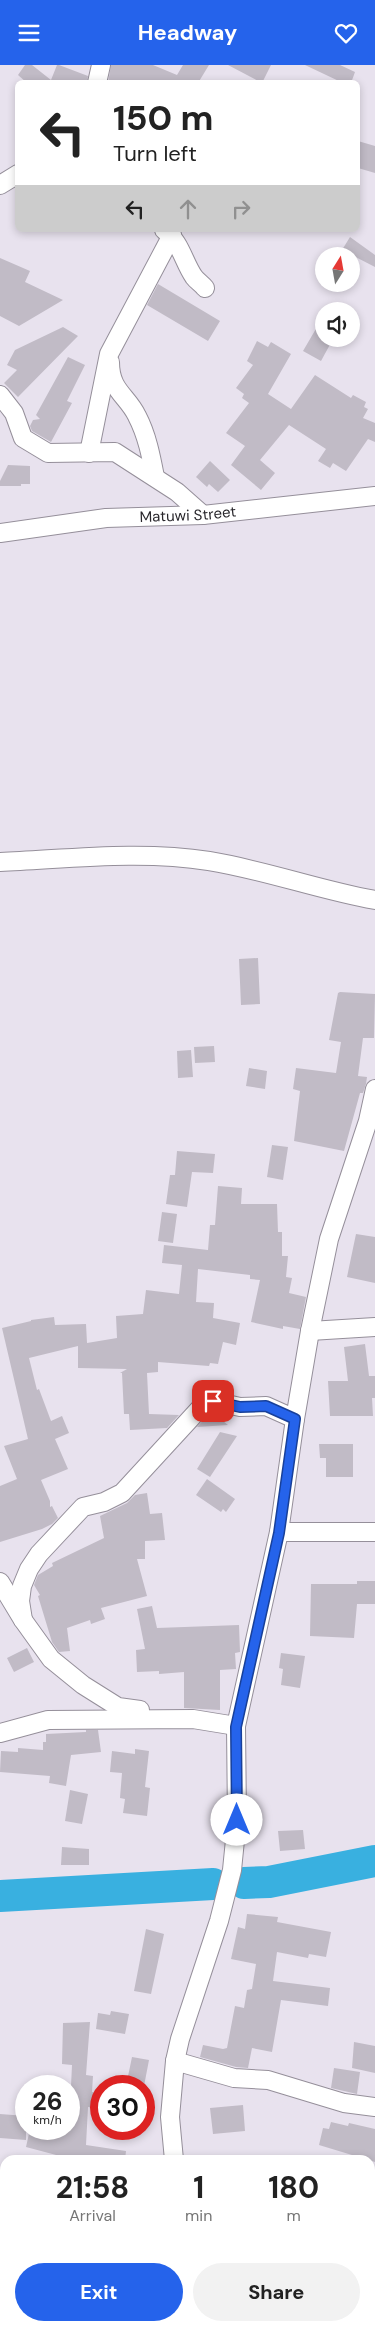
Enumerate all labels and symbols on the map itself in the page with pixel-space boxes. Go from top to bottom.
north arrow [315,247,360,293]
street label: Matuwi Street [139,501,237,527]
pin [192,1380,234,1422]
position arrow [210,1793,262,1845]
speed limit sign: 30 [90,2075,155,2140]

